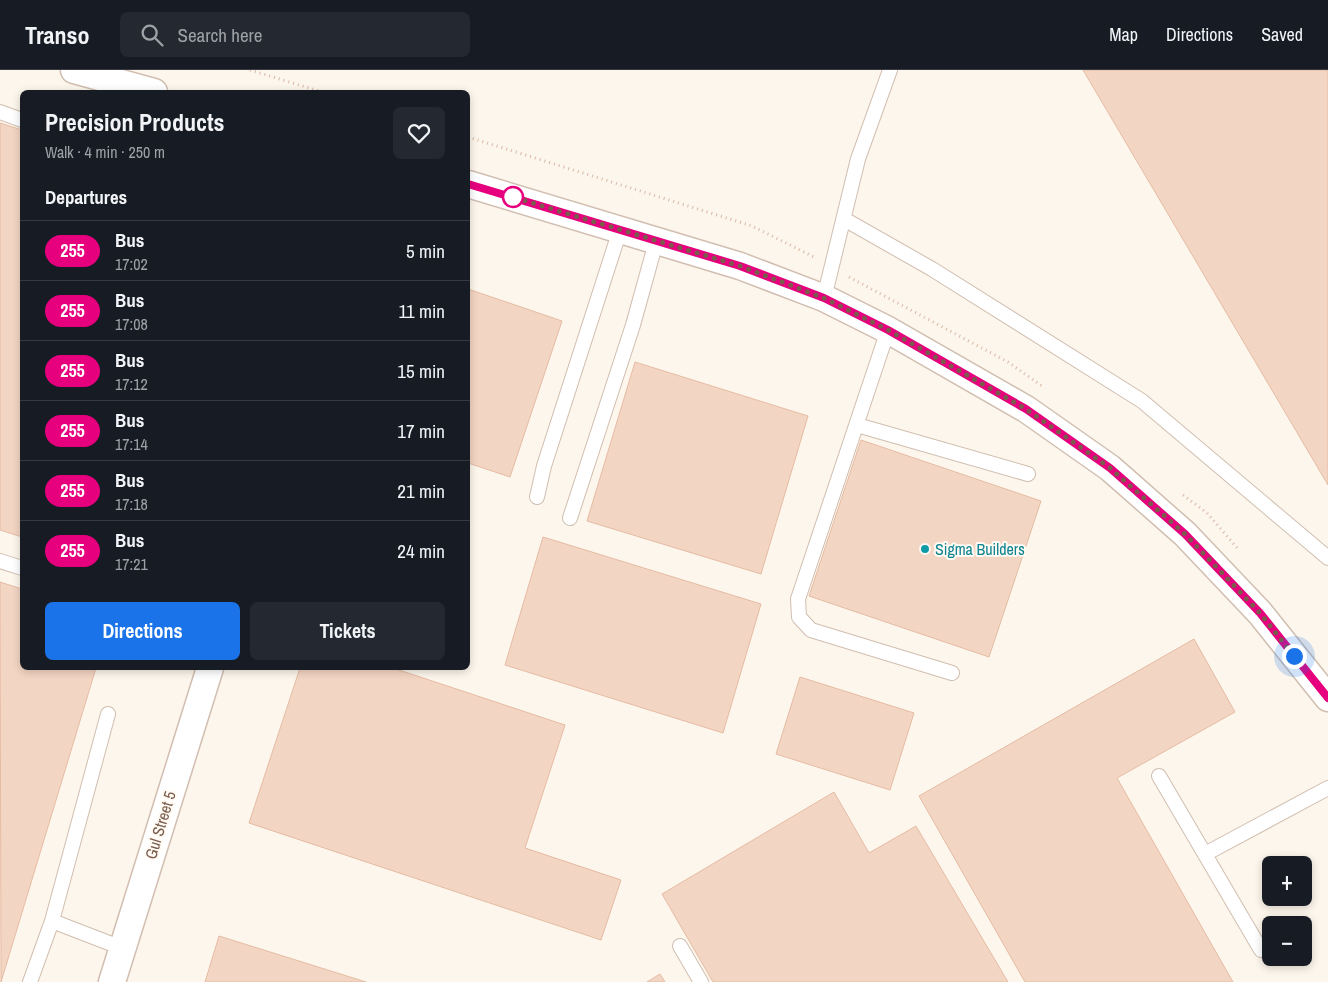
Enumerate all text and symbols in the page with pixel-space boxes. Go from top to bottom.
search box [120,12,470,57]
text: Transo [25,19,90,51]
icon: search [138,21,166,49]
text: Search here [178,22,262,48]
text: Map [1109,22,1138,47]
text: Directions [1166,22,1233,47]
text: Saved [1261,22,1303,47]
text: Precision Products [45,106,224,138]
button: heart [393,107,445,159]
text: Walk · 4 min · 250 m [45,141,165,163]
text: Departures [45,184,127,210]
unlabelled marker [502,186,524,208]
text: Bus [115,227,144,253]
text: 255 [60,238,85,263]
text: 5 min [406,238,445,264]
text: 17:02 [115,253,148,275]
text: Bus [115,287,144,313]
text: 255 [60,298,85,323]
text: 11 min [399,298,445,324]
text: 17:08 [115,313,148,335]
text: Bus [115,347,144,373]
text: 255 [60,358,85,383]
text: 15 min [397,358,445,384]
text: 17:12 [115,373,148,395]
text: Bus [115,407,144,433]
text: 255 [60,418,85,443]
text: 17 min [397,418,445,444]
text: 17:14 [115,433,148,455]
text: Bus [115,467,144,493]
text: 255 [60,478,85,503]
text: 21 min [397,478,445,504]
text: 17:18 [115,493,148,515]
text: Bus [115,527,144,553]
text: 255 [60,538,85,563]
text: 24 min [397,538,445,564]
place label: Sigma Builders [935,538,1025,560]
marker: Sigma Builders [919,543,931,555]
text: 17:21 [115,553,148,575]
button: Directions [45,602,240,660]
button: Tickets [250,602,445,660]
your location [1282,644,1307,669]
street label: Gul Street 5 [139,788,181,862]
map controls [1262,856,1312,966]
button: + [1262,856,1312,906]
button: − [1262,916,1312,966]

